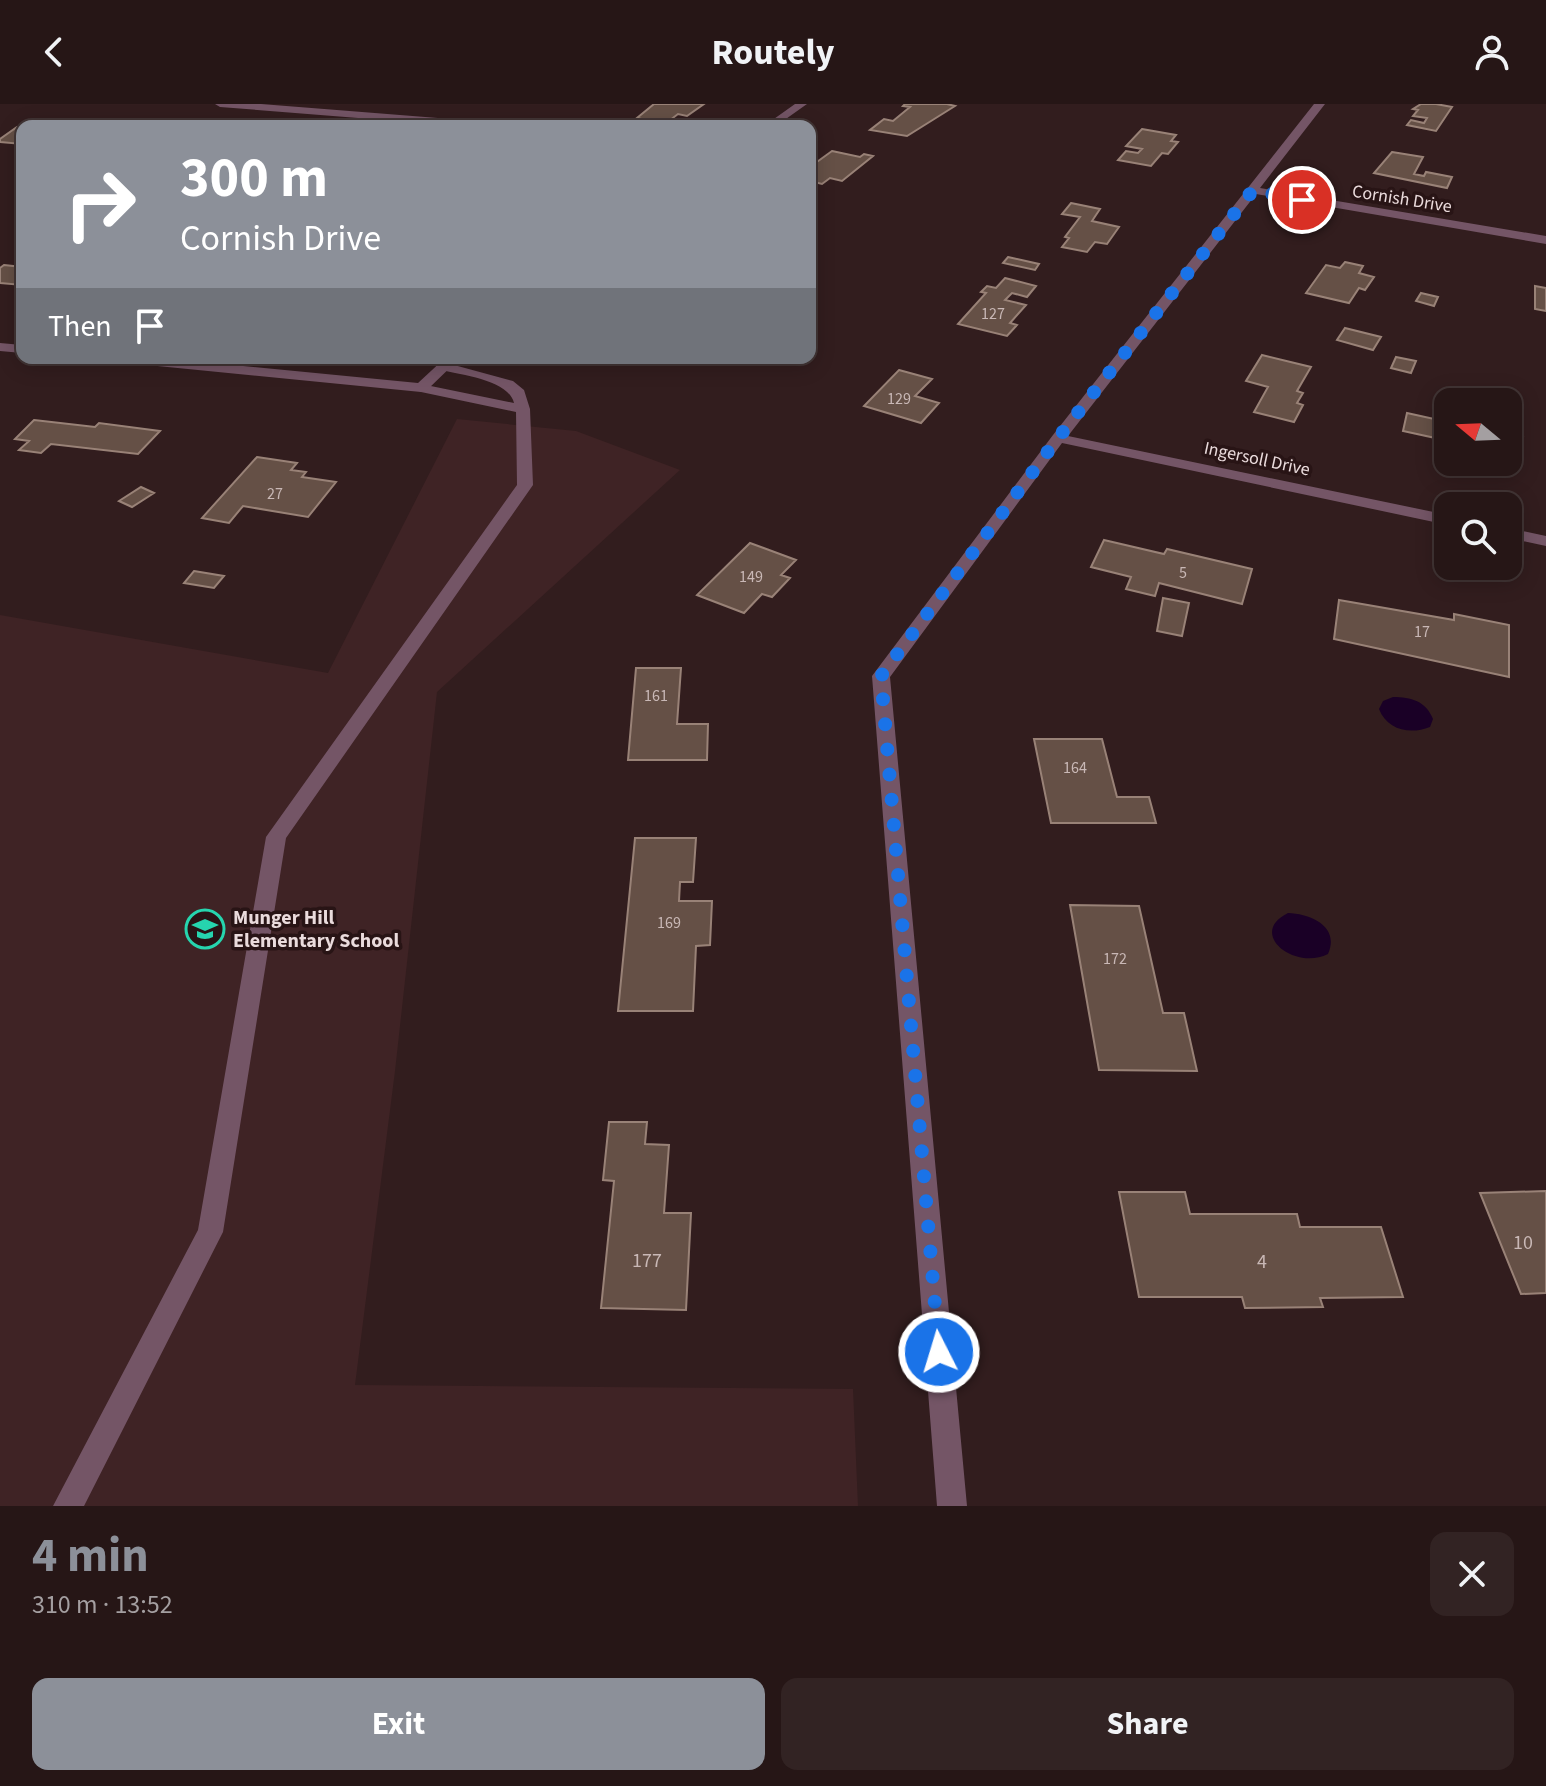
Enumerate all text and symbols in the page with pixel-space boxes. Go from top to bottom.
text: Routely [712,27,834,78]
icon: back [32,30,76,74]
icon: person [1470,30,1514,74]
text: 300 m [180,139,328,218]
icon: right [48,152,152,256]
pin [1268,166,1336,234]
icon: arrive [1280,178,1324,222]
street label: Cornish Drive [1350,179,1454,219]
text: Cornish Drive [180,213,381,264]
house number: 127 [981,303,1005,325]
icon: arrive [128,304,172,348]
text: Then [48,305,112,348]
house number: 129 [887,388,911,410]
north arrow [1434,388,1522,476]
map controls [1434,388,1522,580]
street label: Ingersoll Drive [1202,436,1312,482]
house number: 27 [267,483,283,505]
button: search [1434,492,1522,580]
house number: 5 [1179,562,1187,584]
house number: 149 [739,566,763,588]
house number: 17 [1414,621,1430,643]
house number: 161 [644,685,668,707]
house number: 164 [1063,757,1087,779]
place label: Munger Hill Elementary School [233,904,399,955]
school or university icon: Munger Hill Elementary School [184,908,226,950]
house number: 169 [657,912,681,934]
house number: 172 [1103,948,1127,970]
house number: 10 [1513,1229,1533,1257]
house number: 177 [632,1247,662,1275]
house number: 4 [1257,1248,1267,1276]
position arrow [897,1310,981,1394]
text: 4 min [32,1522,149,1590]
button: close [1430,1532,1514,1616]
text: 310 m · 13:52 [32,1586,173,1623]
button: Exit [32,1678,765,1770]
button: Share [781,1678,1514,1770]

